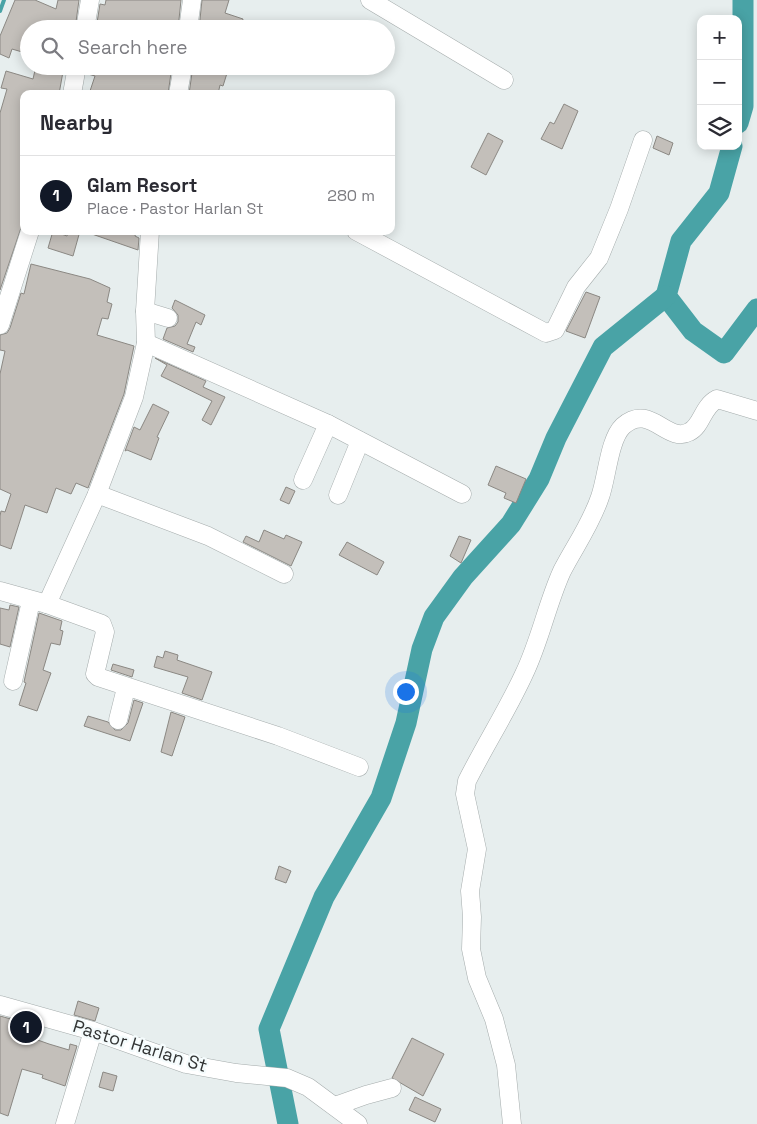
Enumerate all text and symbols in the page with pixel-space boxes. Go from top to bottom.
map controls [697,15,742,150]
button: + [697,15,742,60]
search box [20,20,395,75]
icon: search [38,34,66,62]
text: Search here [78,35,188,60]
button: − [697,60,742,105]
button: layers [697,105,742,150]
text: Nearby [40,109,113,136]
text: Glam Resort [87,173,197,198]
text: 1 [52,185,60,206]
text: 280 m [327,185,375,206]
text: Place · Pastor Harlan St [87,198,264,219]
your location [393,679,419,705]
pin: 1 [10,1008,42,1046]
street label: Pastor Harlan St [70,1014,210,1077]

